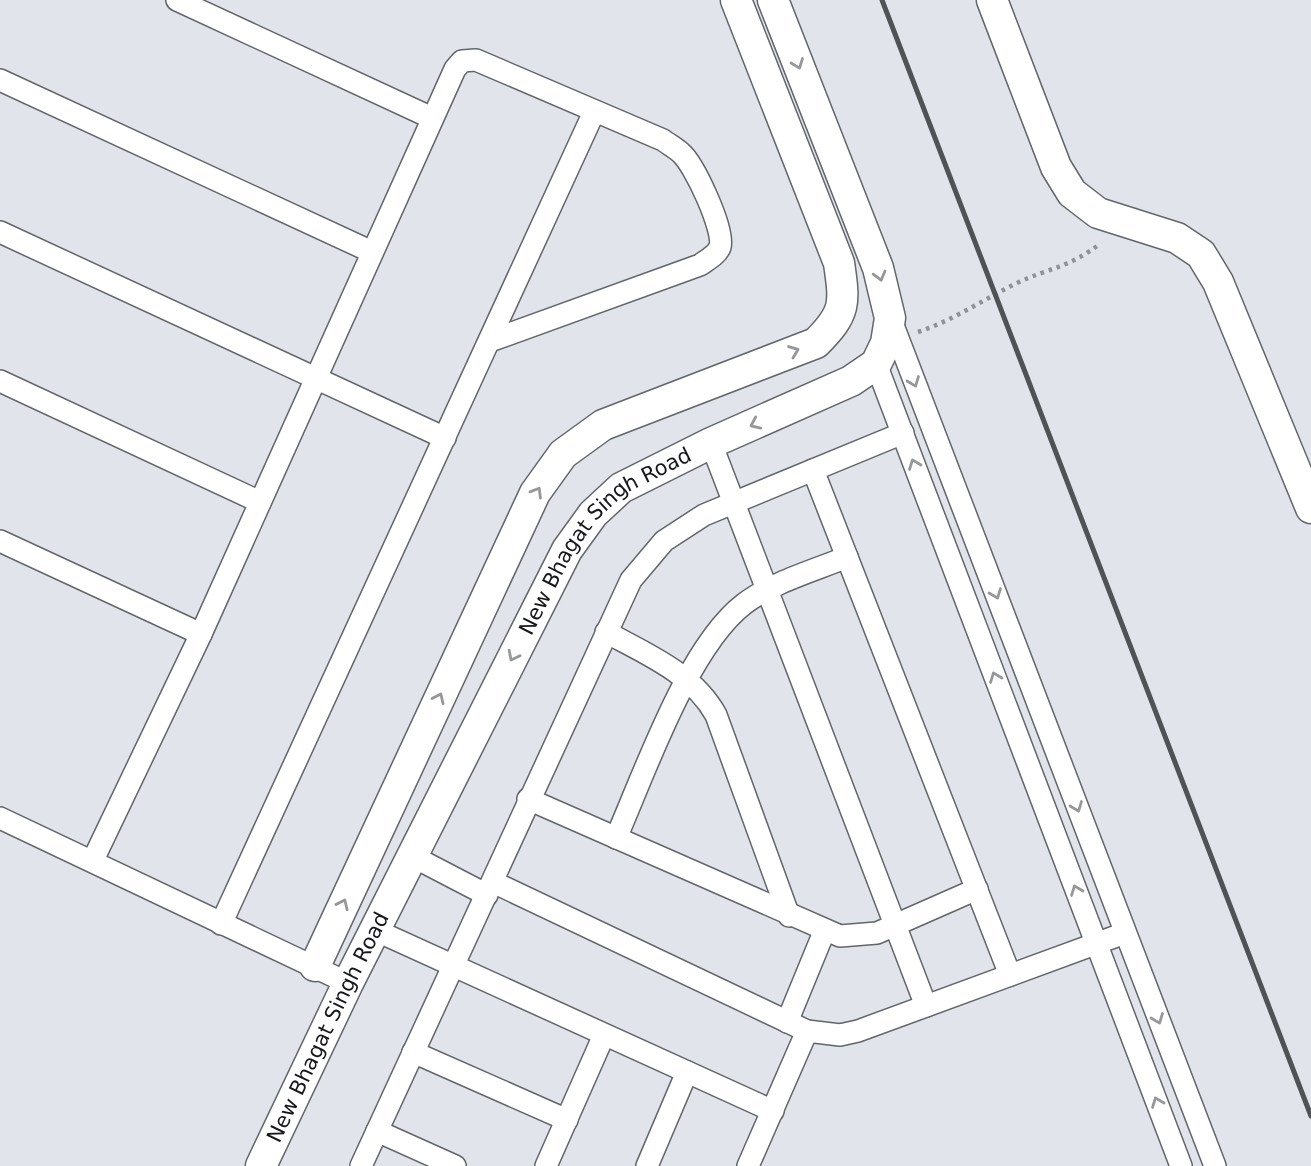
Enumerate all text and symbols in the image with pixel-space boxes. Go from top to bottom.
one-way arrow [790,57,804,69]
one-way arrow [871,270,886,282]
one-way arrow [788,345,800,359]
one-way arrow [906,375,920,387]
one-way arrow [749,416,762,430]
street label: New Bhagat Singh Road [514,443,695,639]
one-way arrow [909,459,923,471]
one-way arrow [528,487,541,500]
one-way arrow [987,588,1001,600]
one-way arrow [508,649,522,661]
one-way arrow [989,671,1003,684]
one-way arrow [431,692,445,705]
one-way arrow [1069,800,1083,812]
one-way arrow [1070,884,1084,896]
one-way arrow [335,899,349,911]
street label: New Bhagat Singh Road [262,908,394,1146]
one-way arrow [1150,1013,1164,1025]
one-way arrow [1151,1097,1165,1109]

